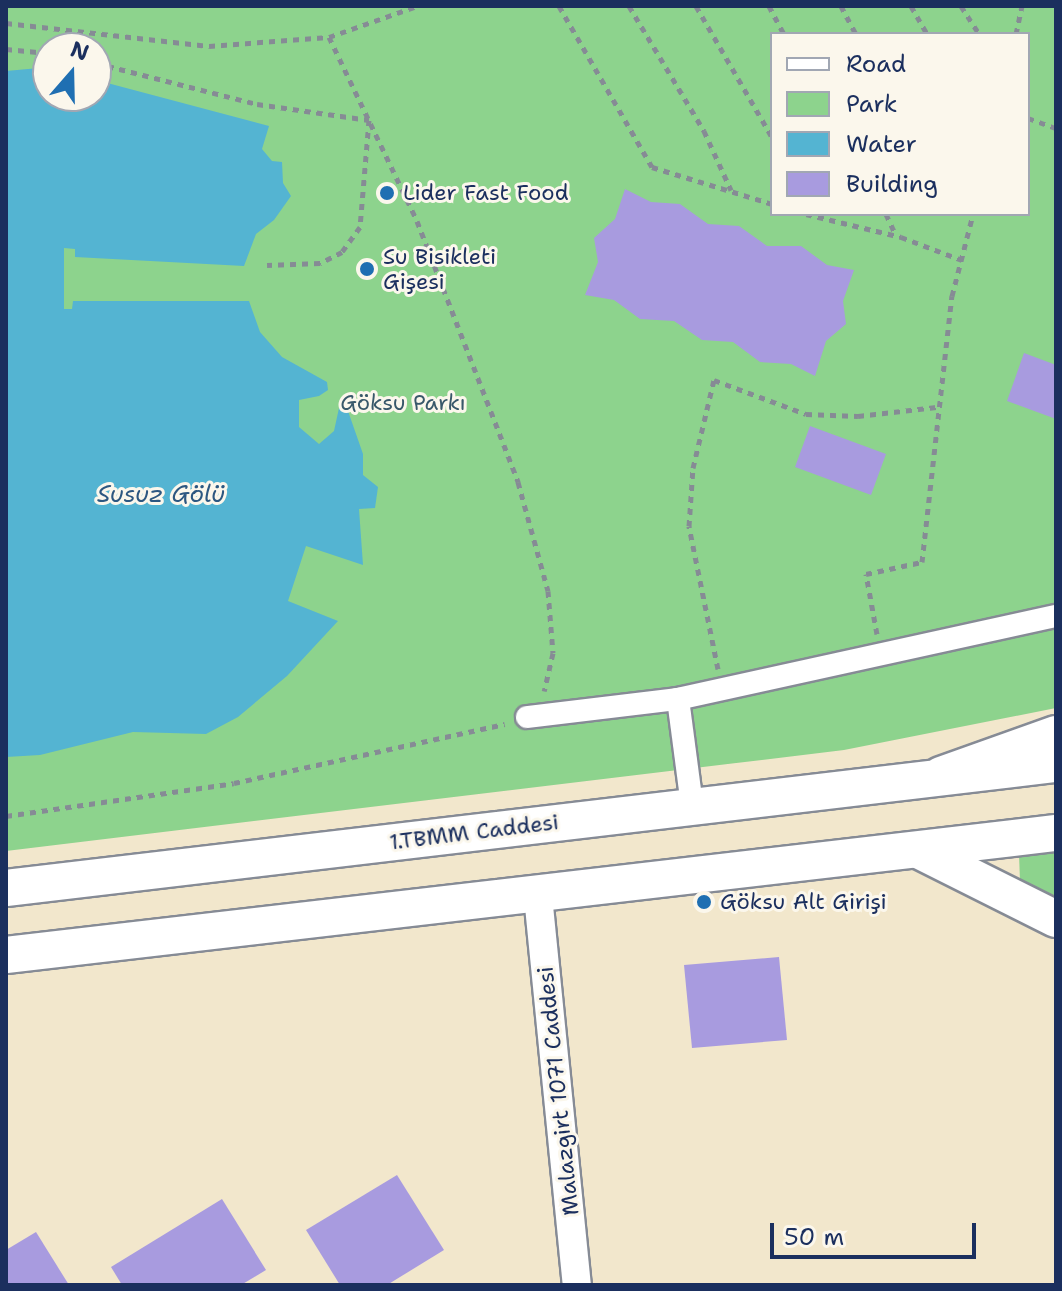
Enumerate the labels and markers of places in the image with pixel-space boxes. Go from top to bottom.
place label: Lider Fast Food [403,180,569,206]
marker: Lider Fast Food [378,184,396,202]
place label: Su Bisikleti Gişesi [383,243,496,294]
marker: Su Bisikleti Gişesi [358,260,376,278]
place label: Göksu Alt Girişi [720,889,887,915]
marker: Göksu Alt Girişi [695,893,713,911]

